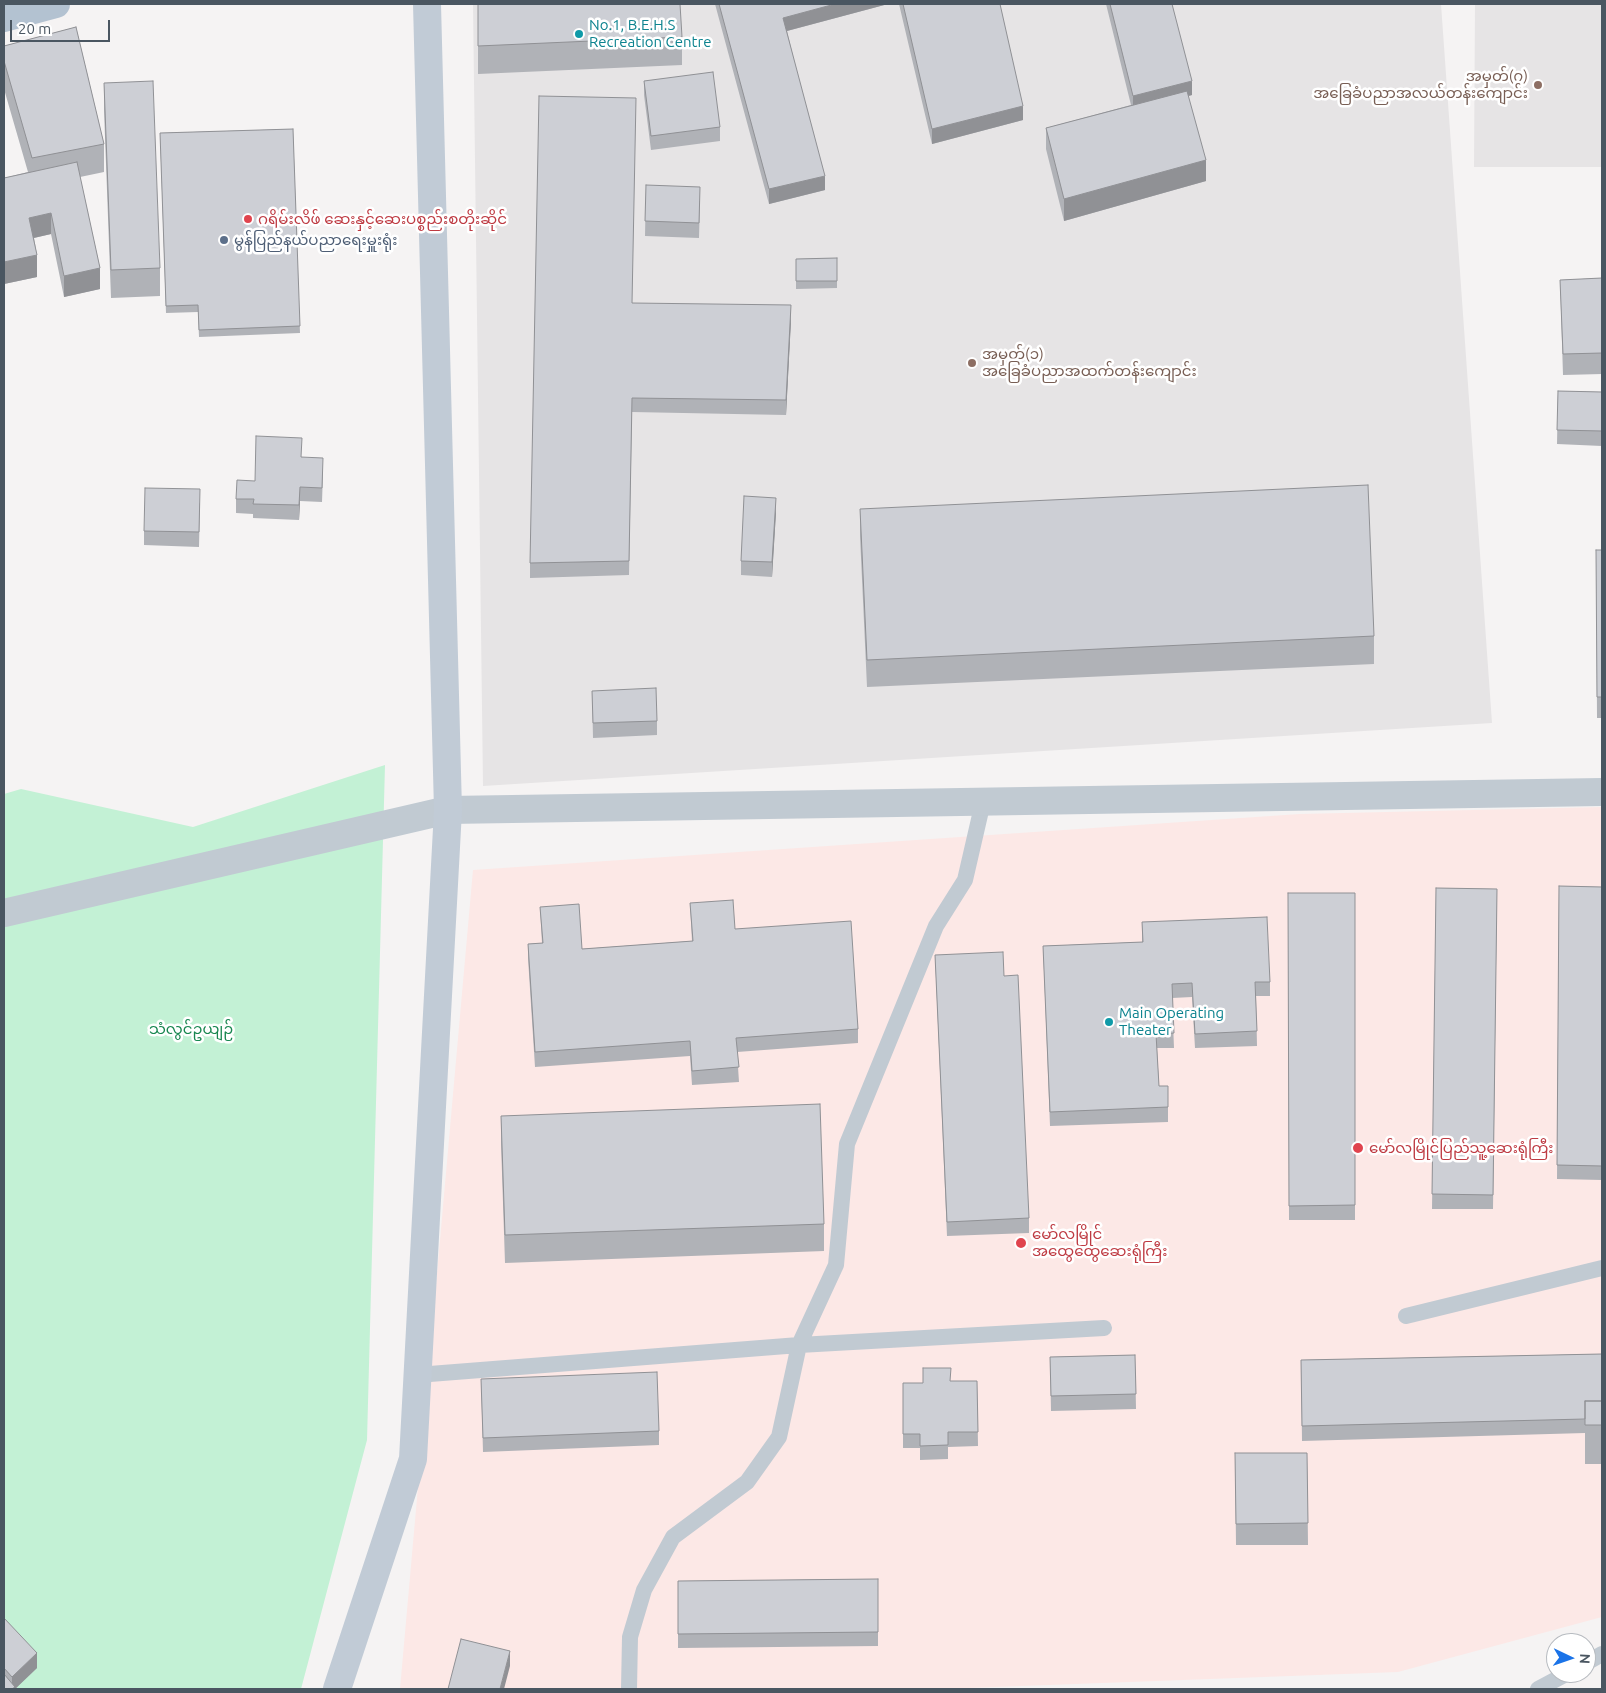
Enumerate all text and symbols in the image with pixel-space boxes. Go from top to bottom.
scale bar [12,10,112,42]
place label: No.1, B.E.H.S Recreation Centre [589,16,711,51]
text: 20 m [18,20,51,37]
marker: No.1, B.E.H.S Recreation Centre [573,28,585,40]
place label: အမှတ်(၇) အခြေခံပညာအလယ်တန်းကျောင်း [1313,67,1528,102]
marker: အမှတ်(၇) အခြေခံပညာအလယ်တန်းကျောင်း [1532,79,1544,91]
place label: ဂရိမ်းလိဖ် ဆေးနှင့်ဆေးပစ္စည်းစတိုးဆိုင် [258,210,507,228]
marker: ဂရိမ်းလိဖ် ဆေးနှင့်ဆေးပစ္စည်းစတိုးဆိုင် [242,213,254,225]
place label: မွန်ပြည်နယ်ပညာရေးမှူးရုံး [234,231,397,249]
marker: မွန်ပြည်နယ်ပညာရေးမှူးရုံး [218,234,230,246]
place label: အမှတ်(၁) အခြေခံပညာအထက်တန်းကျောင်း [982,345,1197,380]
marker: အမှတ်(၁) အခြေခံပညာအထက်တန်းကျောင်း [966,357,978,369]
place label: Main Operating Theater [1119,1004,1224,1039]
marker: Main Operating Theater [1103,1016,1115,1028]
park label: သံလွင်ဥယျဉ် [149,1020,233,1038]
place label: မော်လမြိုင်ပြည်သူ့ဆေးရုံကြီး [1369,1139,1554,1157]
marker: မော်လမြိုင်ပြည်သူ့ဆေးရုံကြီး [1351,1141,1365,1155]
place label: မော်လမြိုင် အထွေထွေဆေးရုံကြီး [1032,1225,1167,1260]
marker: မော်လမြိုင် အထွေထွေဆေးရုံကြီး [1014,1236,1028,1250]
north arrow [1546,1633,1596,1683]
text: N [1577,1653,1593,1664]

